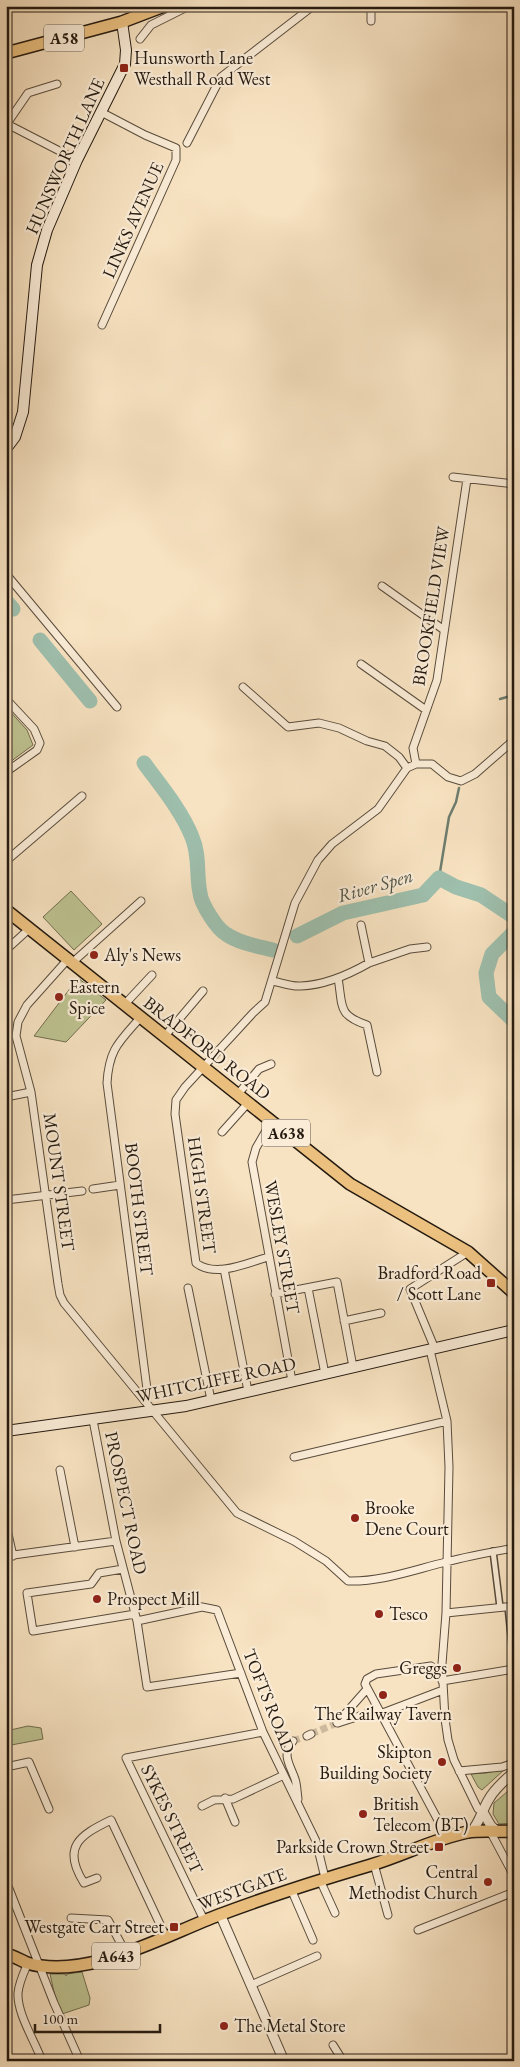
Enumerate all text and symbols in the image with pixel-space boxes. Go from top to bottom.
road number: A58 [44,24,84,52]
place label: Hunsworth Lane Westhall Road West [134,46,271,90]
marker: Hunsworth Lane Westhall Road West [118,62,130,74]
street label: HUNSWORTH LANE [20,74,109,238]
street label: LINKS AVENUE [97,158,168,282]
street label: BROOKFIELD VIEW [407,524,455,687]
water label: River Spen [334,863,416,908]
place label: Aly's News [103,943,181,966]
marker: Aly's News [88,949,100,961]
place label: Eastern Spice [69,975,120,1019]
marker: Eastern Spice [53,991,65,1003]
street label: BRADFORD ROAD [139,991,276,1104]
street label: MOUNT STREET [38,1112,81,1253]
road number: A638 [262,1120,310,1146]
street label: HIGH STREET [183,1135,222,1256]
street label: BOOTH STREET [120,1141,159,1278]
street label: WESLEY STREET [259,1178,306,1316]
place label: Bradford Road / Scott Lane [378,1261,482,1305]
marker: Bradford Road / Scott Lane [485,1277,497,1289]
street label: WHITCLIFFE ROAD [134,1351,298,1408]
street label: PROSPECT ROAD [100,1429,153,1576]
place label: Brooke Dene Court [365,1496,449,1540]
marker: Brooke Dene Court [349,1512,361,1524]
place label: Prospect Mill [107,1587,200,1610]
marker: Prospect Mill [91,1593,103,1605]
place label: Tesco [389,1602,428,1625]
marker: Tesco [373,1608,385,1620]
street label: TOFTS ROAD [238,1645,301,1756]
place label: Greggs [399,1656,447,1679]
marker: Greggs [451,1662,463,1674]
marker: The Railway Tavern [377,1689,389,1701]
place label: The Railway Tavern [314,1702,453,1725]
place label: Skipton Building Society [319,1740,432,1784]
marker: Skipton Building Society [436,1756,448,1768]
street label: SYKES STREET [136,1760,209,1878]
place label: British Telecom (BT) [373,1792,468,1836]
marker: British Telecom (BT) [357,1808,369,1820]
place label: Parkside Crown Street [276,1835,429,1858]
marker: Parkside Crown Street [433,1841,445,1853]
place label: Central Methodist Church [349,1860,478,1904]
street label: WESTGATE [194,1862,289,1915]
marker: Central Methodist Church [482,1876,494,1888]
place label: Westgate Carr Street [24,1915,164,1938]
marker: Westgate Carr Street [168,1921,180,1933]
road number: A643 [92,1942,140,1970]
scale bar [35,2002,160,2034]
text: 100 m [42,2009,79,2028]
place label: The Metal Store [234,2014,346,2037]
marker: The Metal Store [218,2020,230,2032]

